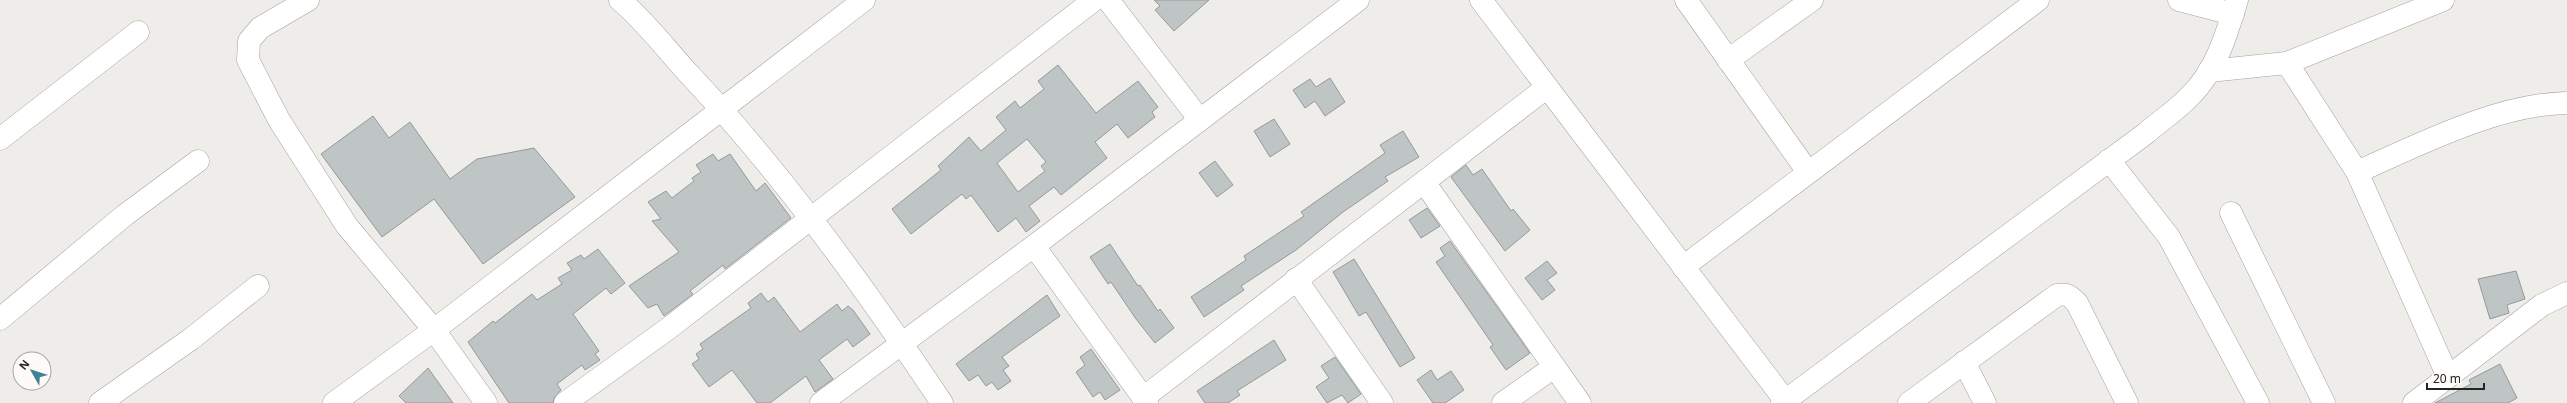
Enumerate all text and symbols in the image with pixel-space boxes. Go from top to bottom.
north arrow [12,351,52,391]
text: N [15,356,32,373]
scale bar [2427,365,2484,391]
text: 20 m [2433,370,2461,387]

